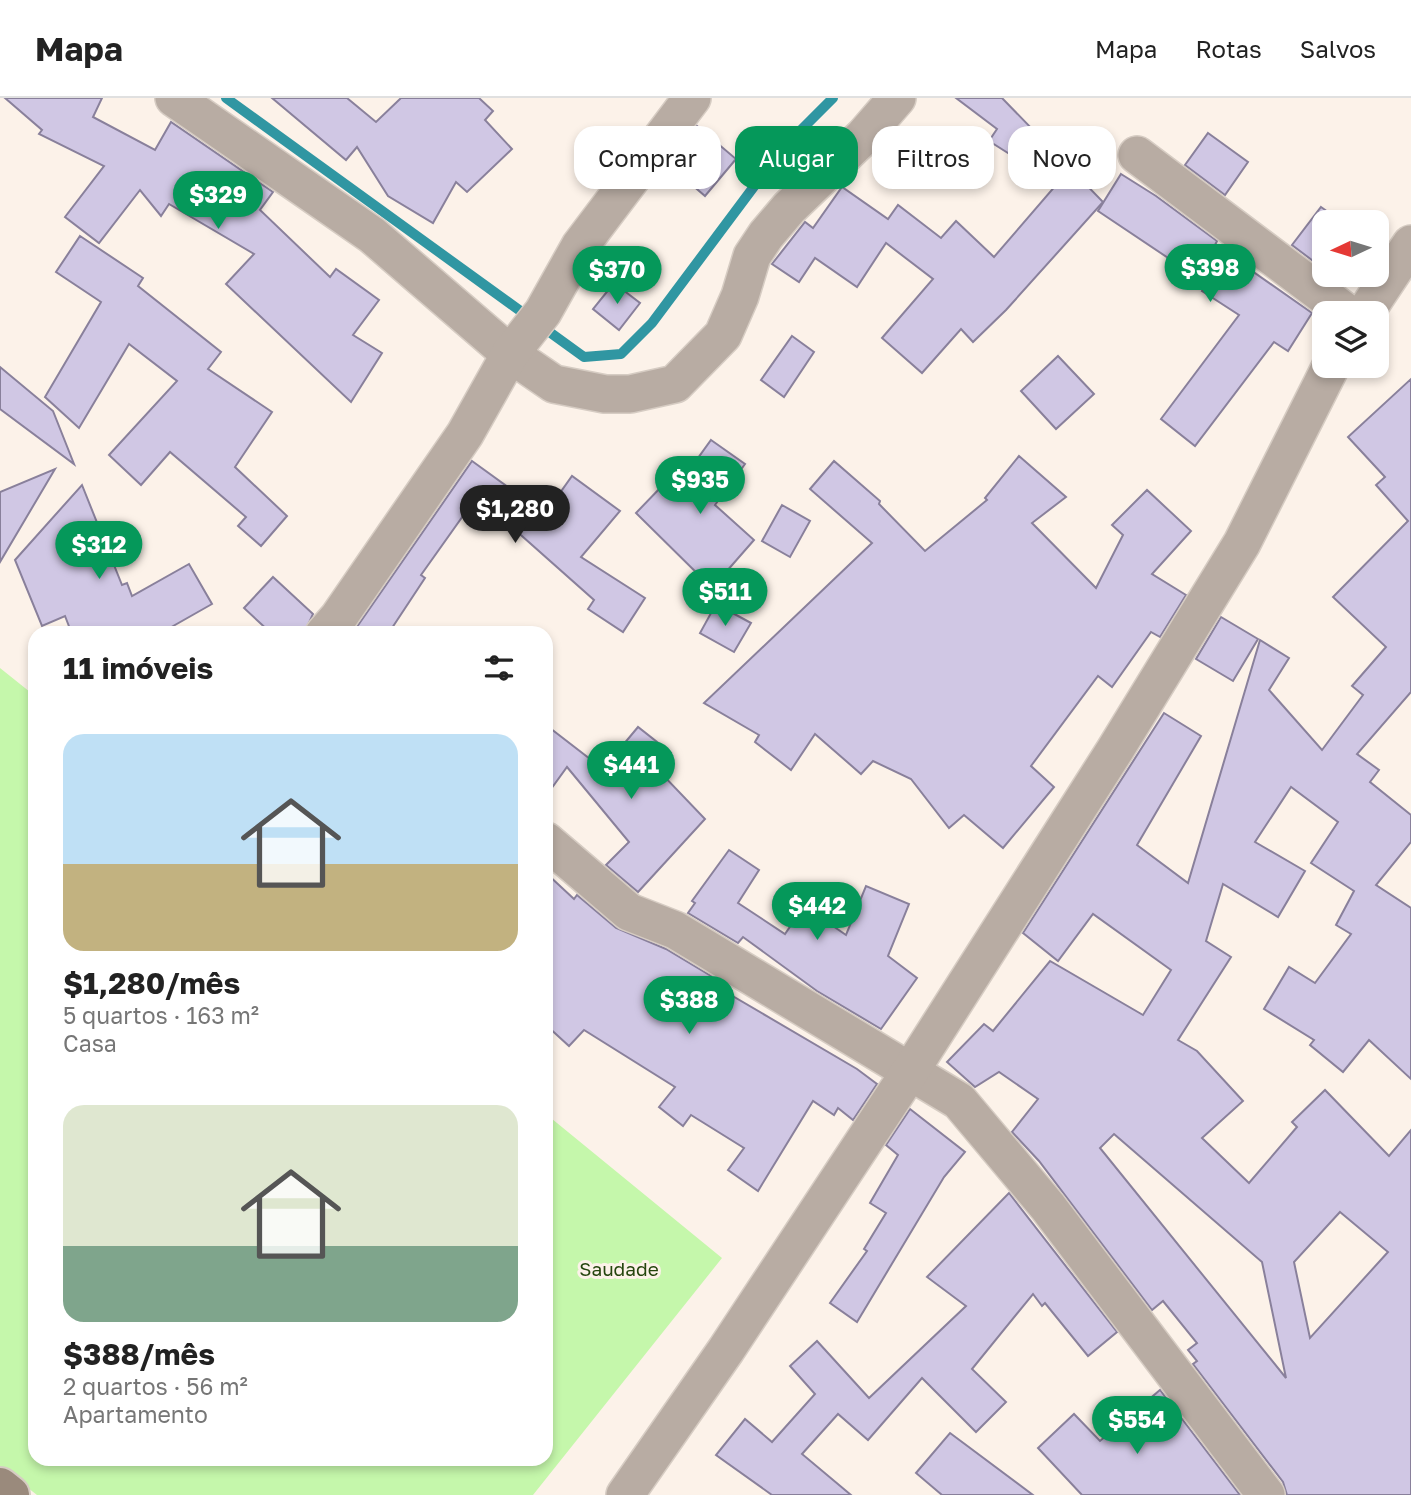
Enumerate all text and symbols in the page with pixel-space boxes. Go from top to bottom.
text: Mapa [35,29,123,68]
text: Mapa [1095,34,1157,63]
text: Rotas [1195,34,1262,63]
text: Salvos [1300,34,1376,63]
chip: Comprar [574,126,721,189]
chip: Alugar [735,126,858,189]
chip: Filtros [872,126,994,189]
chip: Novo [1008,126,1116,189]
pin: $329 [177,172,259,231]
text: $329 [189,180,247,208]
north arrow [1312,210,1390,287]
map controls [1312,210,1389,378]
pin: $398 [1169,244,1251,304]
pin: $370 [576,246,658,306]
text: $398 [1181,253,1239,281]
text: $370 [589,255,645,283]
button: layers [1312,301,1389,378]
pin: $935 [659,456,741,516]
text: $935 [671,465,729,493]
pin: $1,280 [458,486,572,545]
text: $1,280 [476,494,554,522]
pin: $312 [58,522,140,581]
text: $312 [71,530,127,558]
pin: $511 [684,568,766,628]
text: $511 [698,577,752,605]
icon: filters [480,649,518,687]
text: 11 imóveis [63,650,213,686]
pin: $441 [590,742,672,801]
text: $441 [603,750,659,778]
icon: home [228,780,354,906]
pin: $442 [776,882,858,942]
text: $442 [788,891,846,919]
text: $1,280/mês [63,965,240,1001]
pin: $388 [648,976,730,1036]
text: $388 [660,985,718,1013]
text: 5 quartos · 163 m² [63,1001,259,1029]
text: Casa [63,1029,117,1057]
icon: home [228,1151,354,1277]
park label: Saudade [579,1257,659,1280]
text: $388/mês [63,1336,215,1372]
text: 2 quartos · 56 m² [63,1372,248,1400]
pin: $554 [1096,1396,1178,1456]
text: Apartamento [63,1400,208,1428]
text: $554 [1108,1405,1166,1433]

